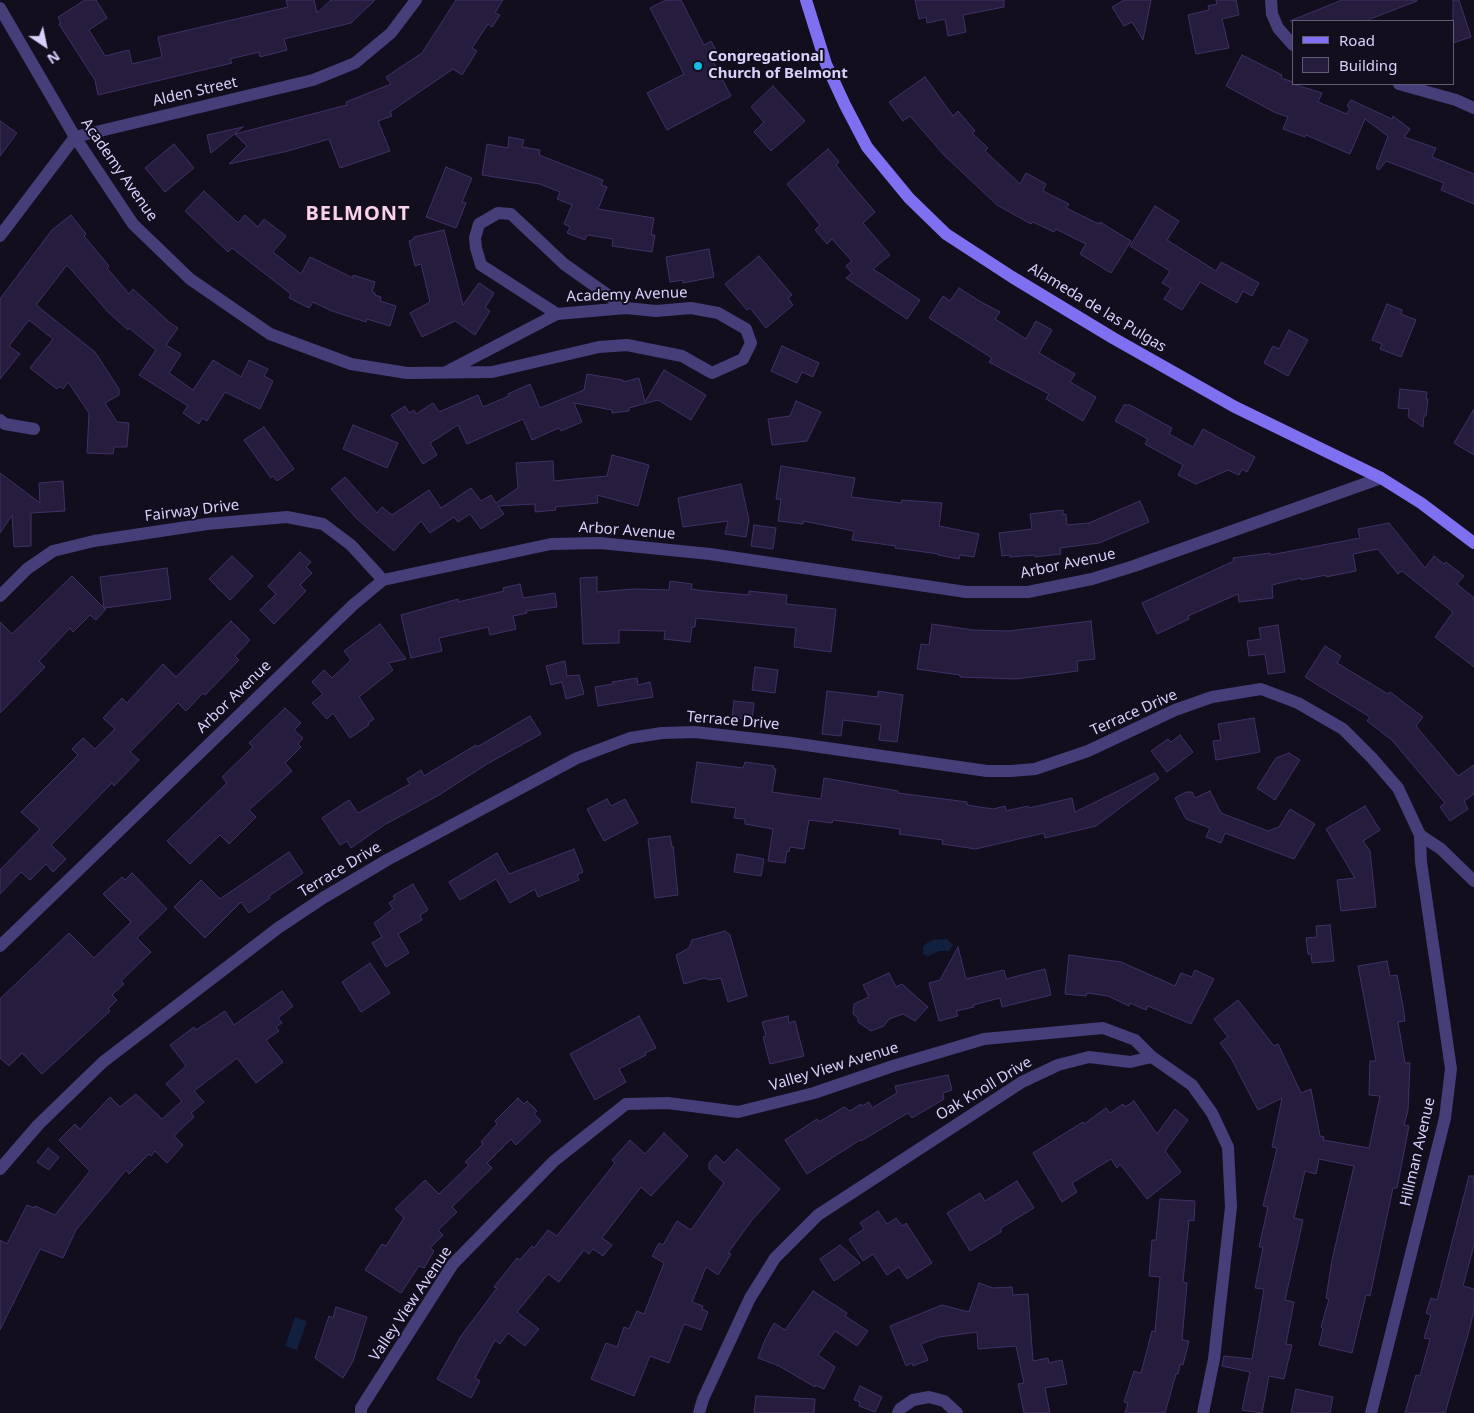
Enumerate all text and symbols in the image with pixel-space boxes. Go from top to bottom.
north arrow [20,20,70,70]
legend [1292,20,1454,85]
text: Road [1339,30,1375,50]
text: N [44,47,64,69]
place label: Congregational Church of Belmont [708,48,848,83]
text: Building [1339,55,1397,75]
marker: Congregational Church of Belmont [692,60,704,72]
street label: Alden Street [151,74,239,110]
street label: Academy Avenue [77,115,161,225]
district label: BELMONT [305,202,411,226]
street label: Alameda de las Pulgas [1025,260,1169,356]
street label: Academy Avenue [566,284,688,306]
street label: Fairway Drive [144,496,240,526]
street label: Arbor Avenue [578,519,676,543]
street label: Arbor Avenue [1019,545,1117,583]
street label: Arbor Avenue [193,657,275,737]
street label: Terrace Drive [1088,686,1180,740]
street label: Terrace Drive [686,708,780,734]
street label: Terrace Drive [296,838,384,902]
street label: Valley View Avenue [767,1039,901,1095]
street label: Oak Knoll Drive [933,1053,1035,1125]
street label: Hillman Avenue [1397,1096,1439,1208]
street label: Valley View Avenue [366,1243,456,1365]

